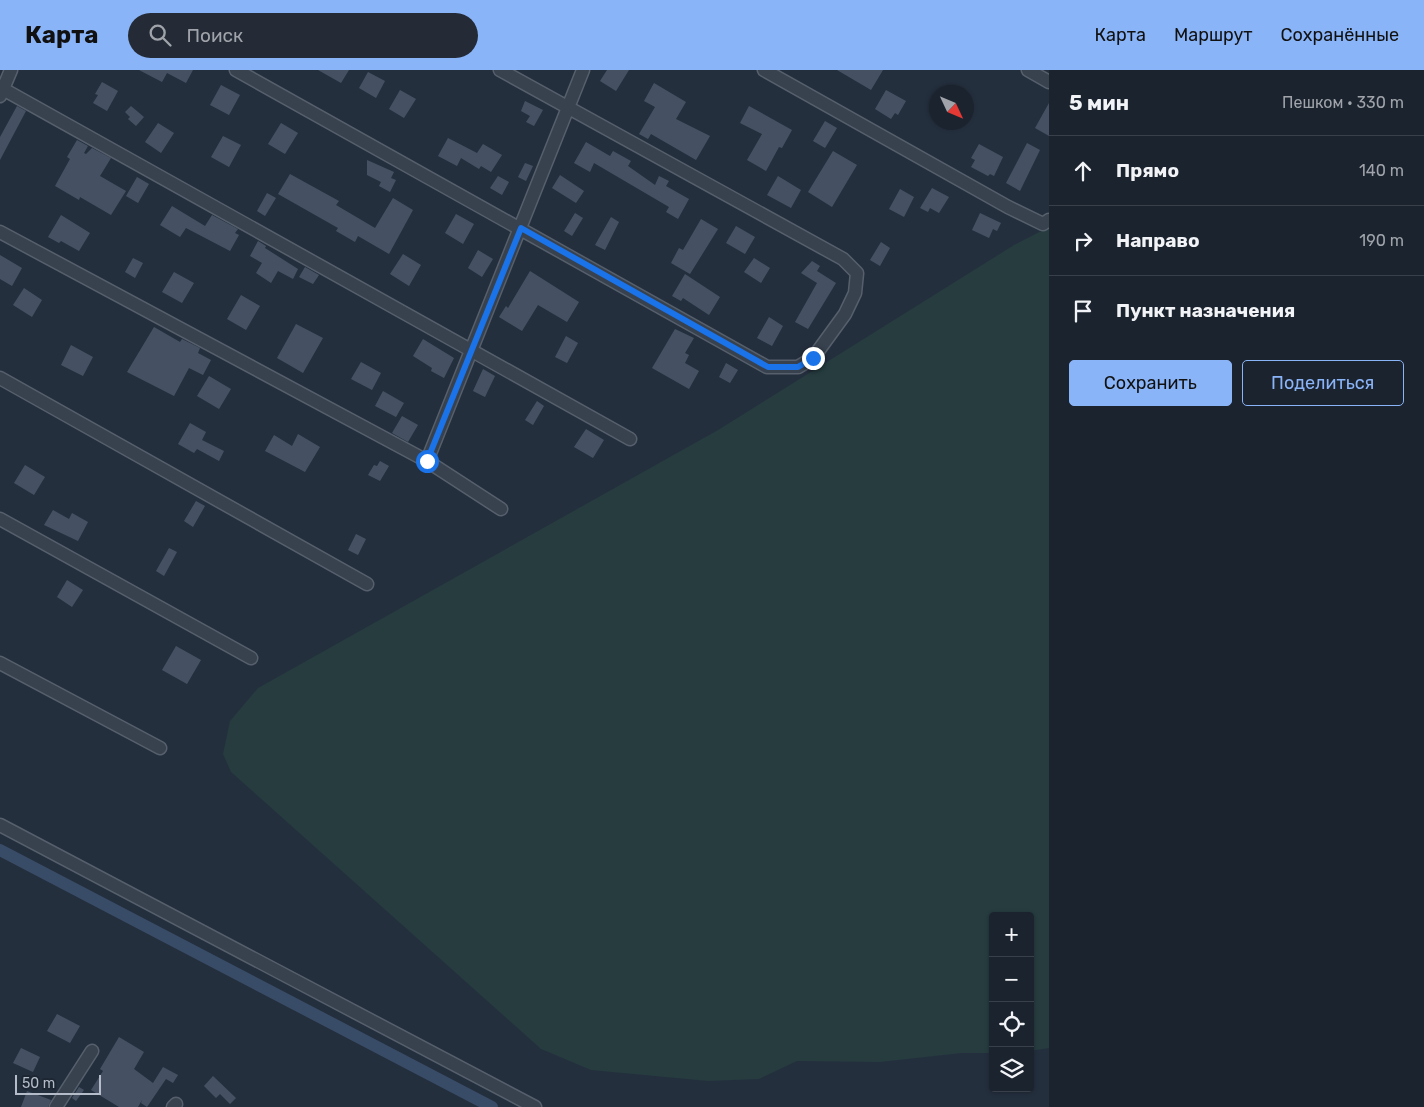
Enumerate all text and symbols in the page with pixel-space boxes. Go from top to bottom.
search box [128,13,478,58]
text: Карта [25,21,98,49]
icon: search [146,21,174,49]
text: Поиск [186,24,243,47]
text: Карта [1095,24,1146,46]
text: Маршрут [1174,24,1253,46]
text: Сохранённые [1281,24,1399,46]
north arrow [929,85,974,130]
text: 5 мин [1069,90,1129,115]
text: Пешком · 330 m [1282,93,1404,112]
icon: ahead [1069,157,1097,185]
text: Прямо [1116,159,1179,182]
text: 140 m [1359,161,1404,180]
icon: right [1069,227,1097,255]
text: Направо [1116,229,1200,252]
text: 190 m [1359,231,1404,250]
icon: arrive [1069,297,1097,325]
text: Пункт назначения [1116,299,1295,322]
route end [802,347,825,370]
button: Сохранить [1069,360,1232,406]
button: Поделиться [1242,360,1404,406]
route start [416,450,439,473]
map controls [989,912,1034,1092]
button: + [989,912,1034,957]
button: − [989,957,1034,1002]
button: locate [989,1002,1034,1047]
button: layers [989,1047,1034,1092]
scale bar [15,1072,101,1095]
text: 50 m [22,1075,55,1092]

